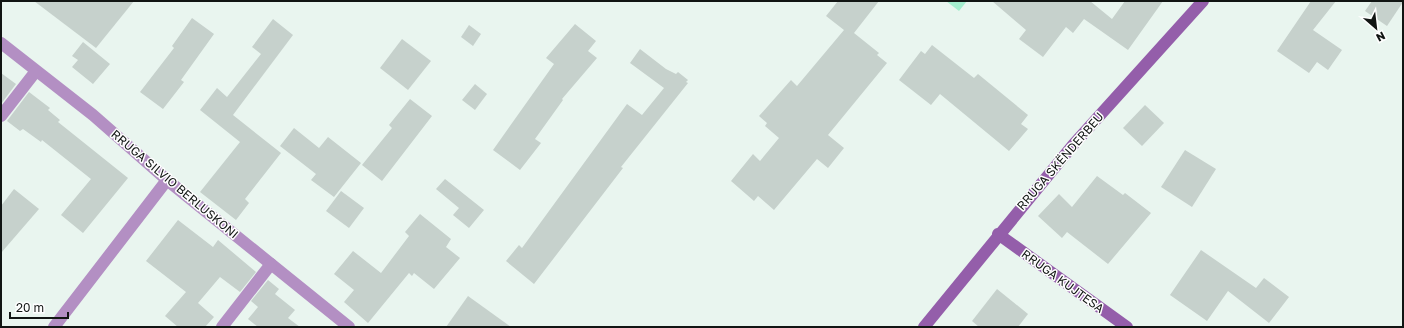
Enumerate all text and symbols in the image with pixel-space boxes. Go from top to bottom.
north arrow [1356,8,1396,48]
text: N [1374,30,1388,45]
street label: RRUGA SKËNDERBEU [1013,109,1107,213]
street label: RRUGA SILVIO BERLUSKONI [108,126,242,242]
street label: RRUGA KUJTESA [1019,246,1107,316]
scale bar [10,294,68,320]
text: 20 m [16,300,44,315]

